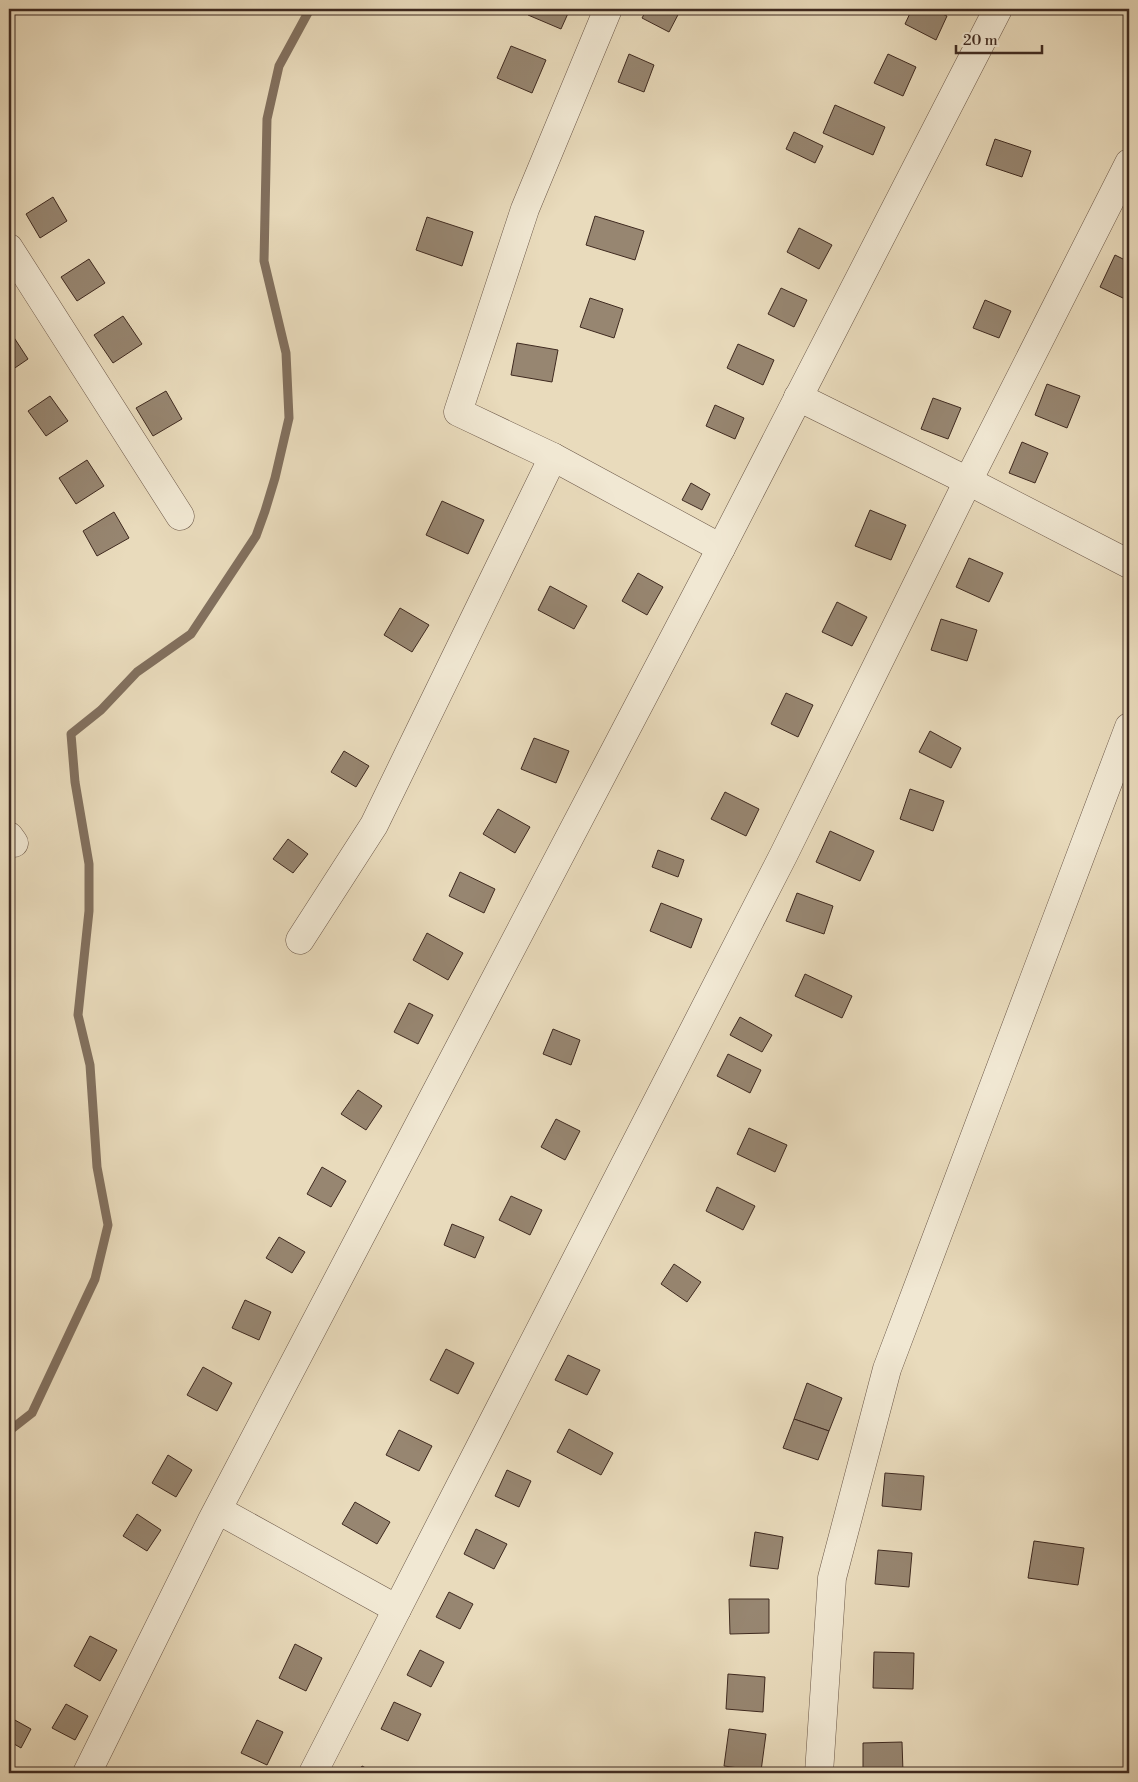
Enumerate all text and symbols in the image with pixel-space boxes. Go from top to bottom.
scale bar [956,22,1042,54]
text: 20 m [963,31,998,50]

